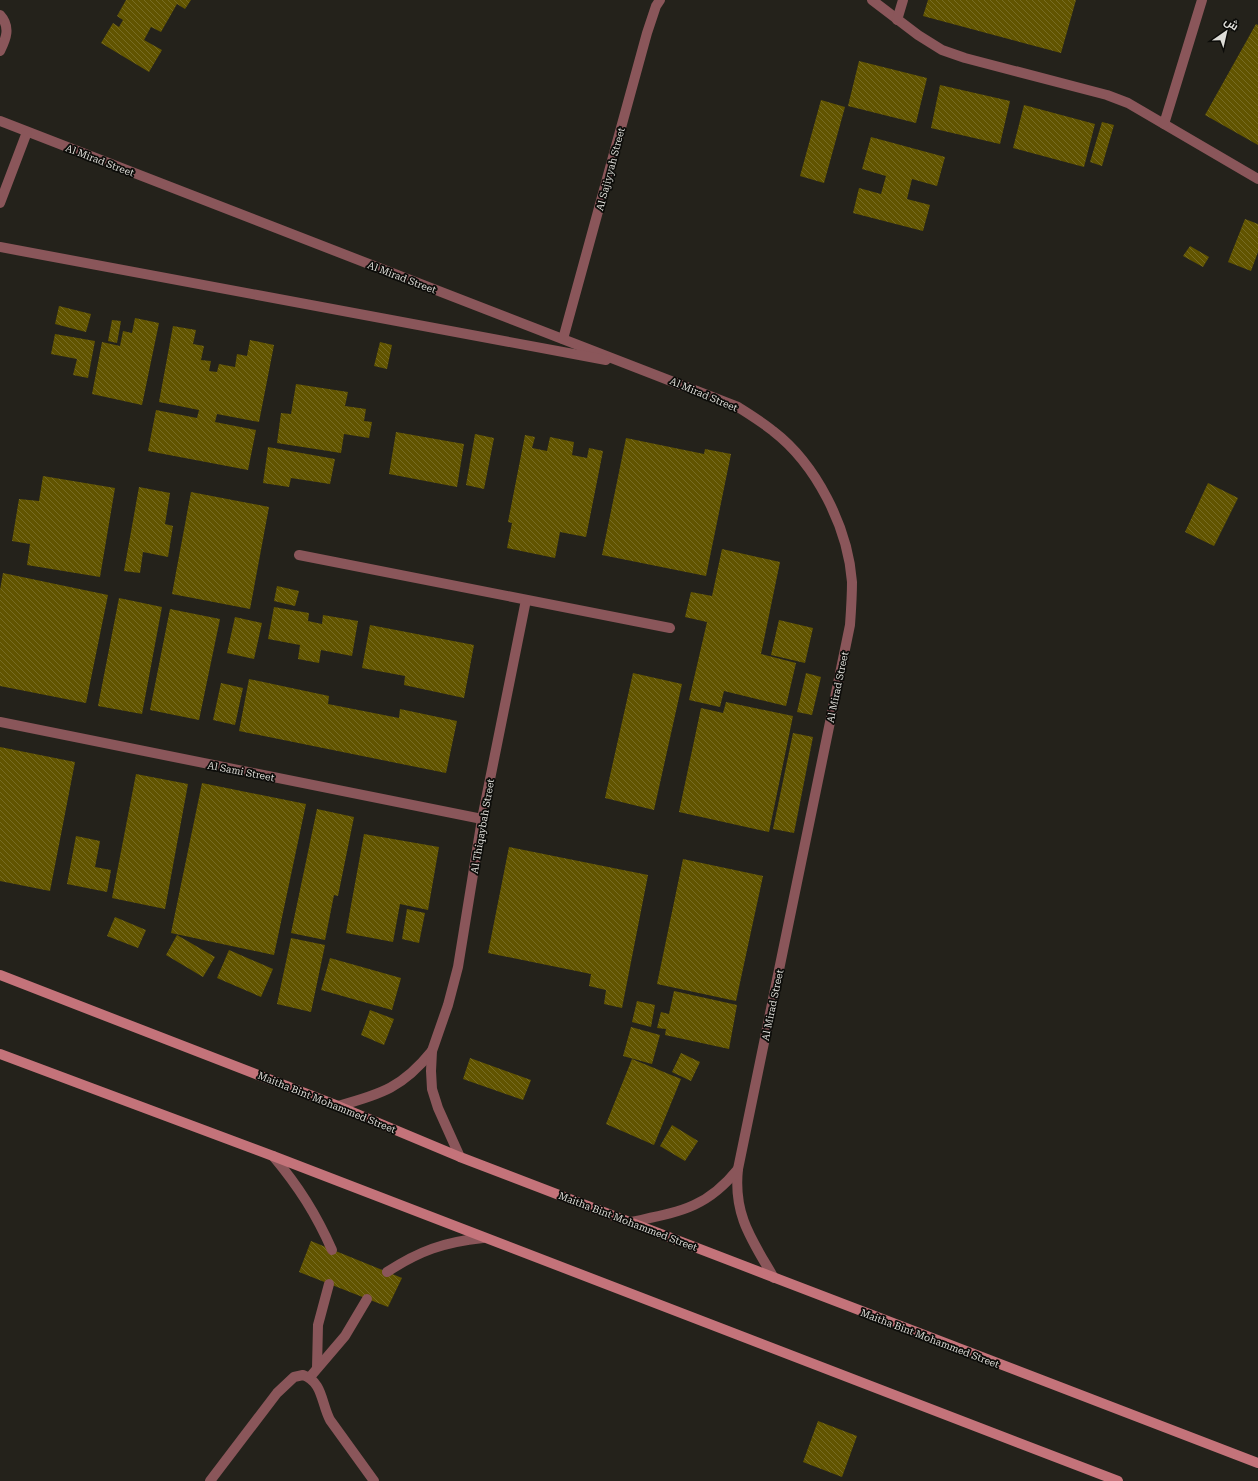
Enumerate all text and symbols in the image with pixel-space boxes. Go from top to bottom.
north arrow [1206,12,1246,52]
text: ش [1222,15,1241,33]
street label: Al Sajiyyah Street [594,126,627,212]
street label: Al Mirad Street [64,142,136,179]
street label: Al Mirad Street [366,259,438,296]
street label: Al Mirad Street [668,375,740,414]
street label: Al Mirad Street [825,650,850,724]
street label: Al Sami Street [206,760,276,783]
street label: Al Thiqaybah Street [469,778,496,874]
street label: Al Mirad Street [760,968,785,1042]
street label: Maitha Bint Mohammed Street [256,1070,398,1135]
street label: Maitha Bint Mohammed Street [557,1190,699,1253]
street label: Maitha Bint Mohammed Street [859,1307,1001,1370]

